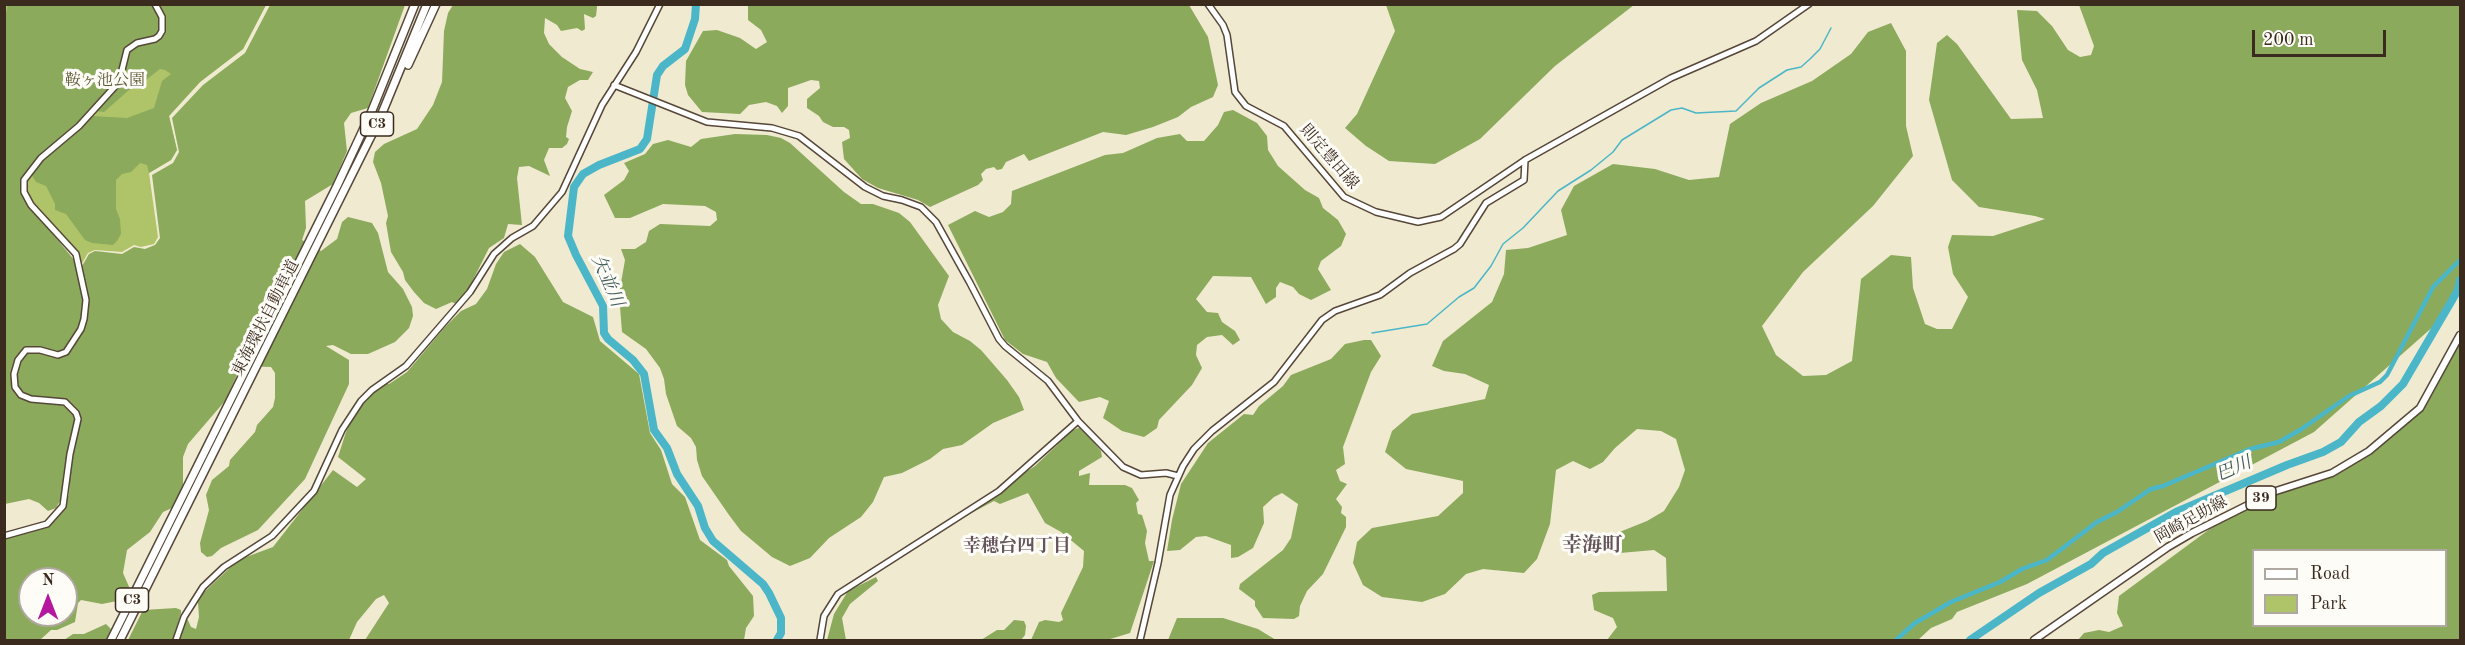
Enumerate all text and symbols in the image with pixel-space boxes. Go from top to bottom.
scale bar [2255,18,2388,56]
text: 200 m [2263,31,2314,49]
park label: 鞍ヶ池公園 [65,71,145,91]
road number: C3 [360,112,394,136]
street label: 則定豊田線 [1296,121,1362,193]
water label: 矢並川 [587,252,627,310]
street label: 東海環状自動車道 [228,257,304,379]
water label: 巴川 [2213,452,2255,486]
road number: 39 [2246,486,2276,510]
street label: 岡崎足助線 [2151,492,2231,548]
district label: 幸海町 [1562,534,1622,558]
district label: 幸穂台四丁目 [963,535,1071,557]
legend [2252,549,2447,627]
text: Road [2310,565,2350,583]
north arrow [18,567,78,627]
text: N [42,573,54,589]
road number: C3 [116,588,148,612]
text: Park [2310,595,2347,613]

